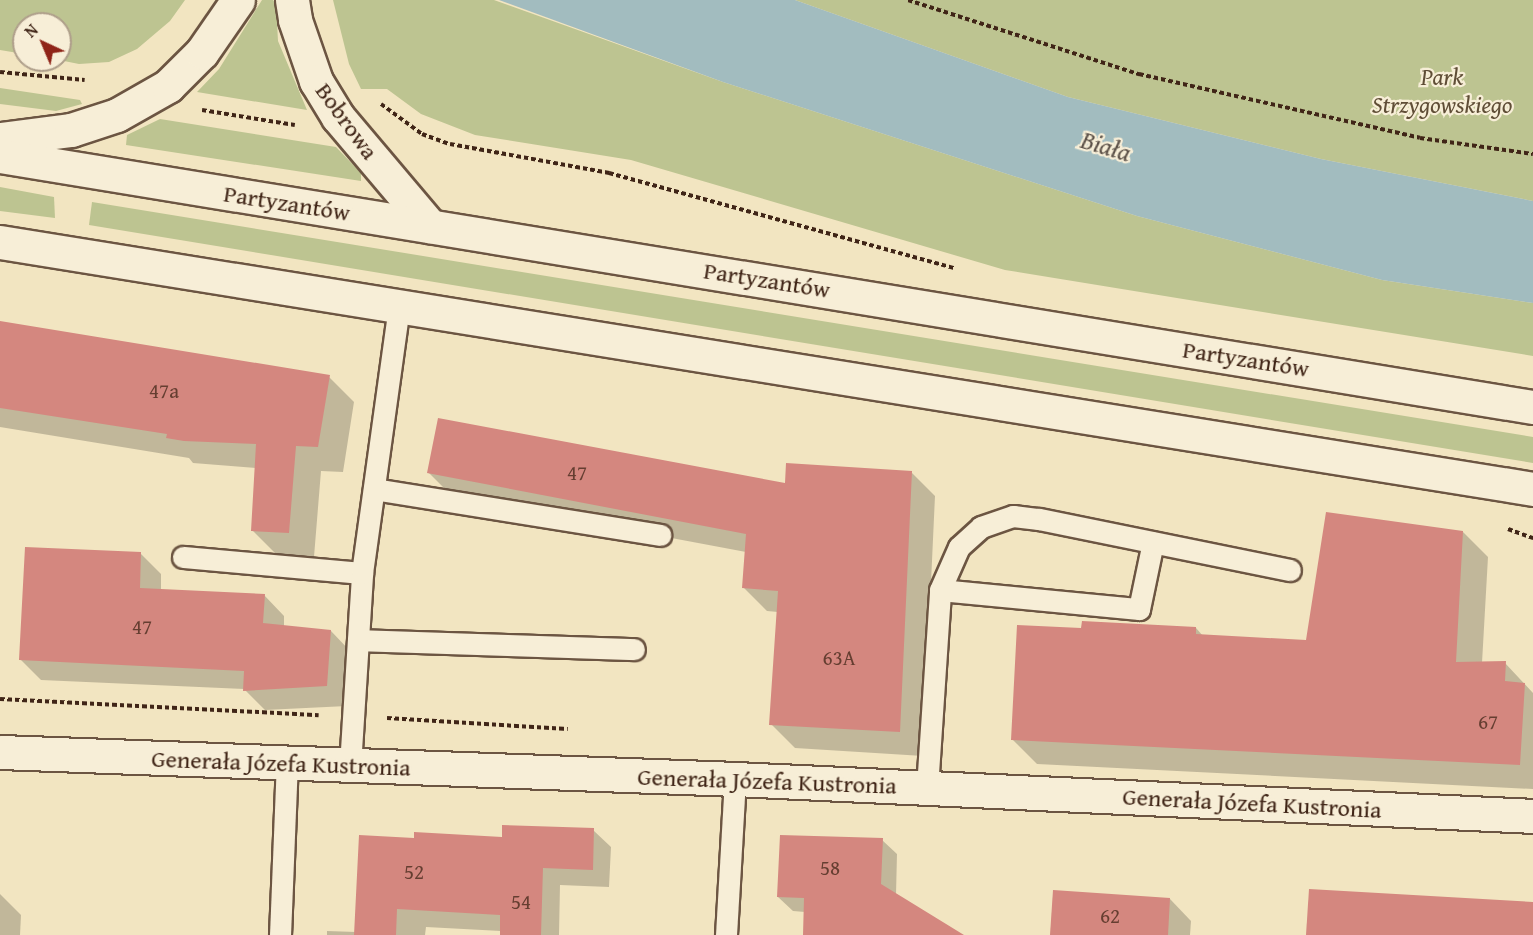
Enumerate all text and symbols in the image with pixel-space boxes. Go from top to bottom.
north arrow [12,12,72,72]
text: N [19,18,43,43]
park label: Park Strzygowskiego [1372,63,1512,119]
street label: Bobrowa [310,77,384,165]
water label: Biała [1077,124,1135,168]
street label: Partyzantów [222,179,352,227]
street label: Partyzantów [702,256,832,304]
street label: Partyzantów [1181,335,1311,383]
house number: 47a [149,378,179,404]
house number: 47 [567,460,587,486]
house number: 47 [132,614,152,640]
house number: 63A [823,645,855,671]
house number: 67 [1478,709,1498,735]
street label: Generała Józefa Kustronia [151,744,411,782]
street label: Generała Józefa Kustronia [637,762,897,800]
street label: Generała Józefa Kustronia [1122,782,1382,824]
house number: 58 [820,855,840,881]
house number: 52 [404,859,424,885]
house number: 54 [511,889,531,915]
house number: 62 [1100,903,1120,929]

